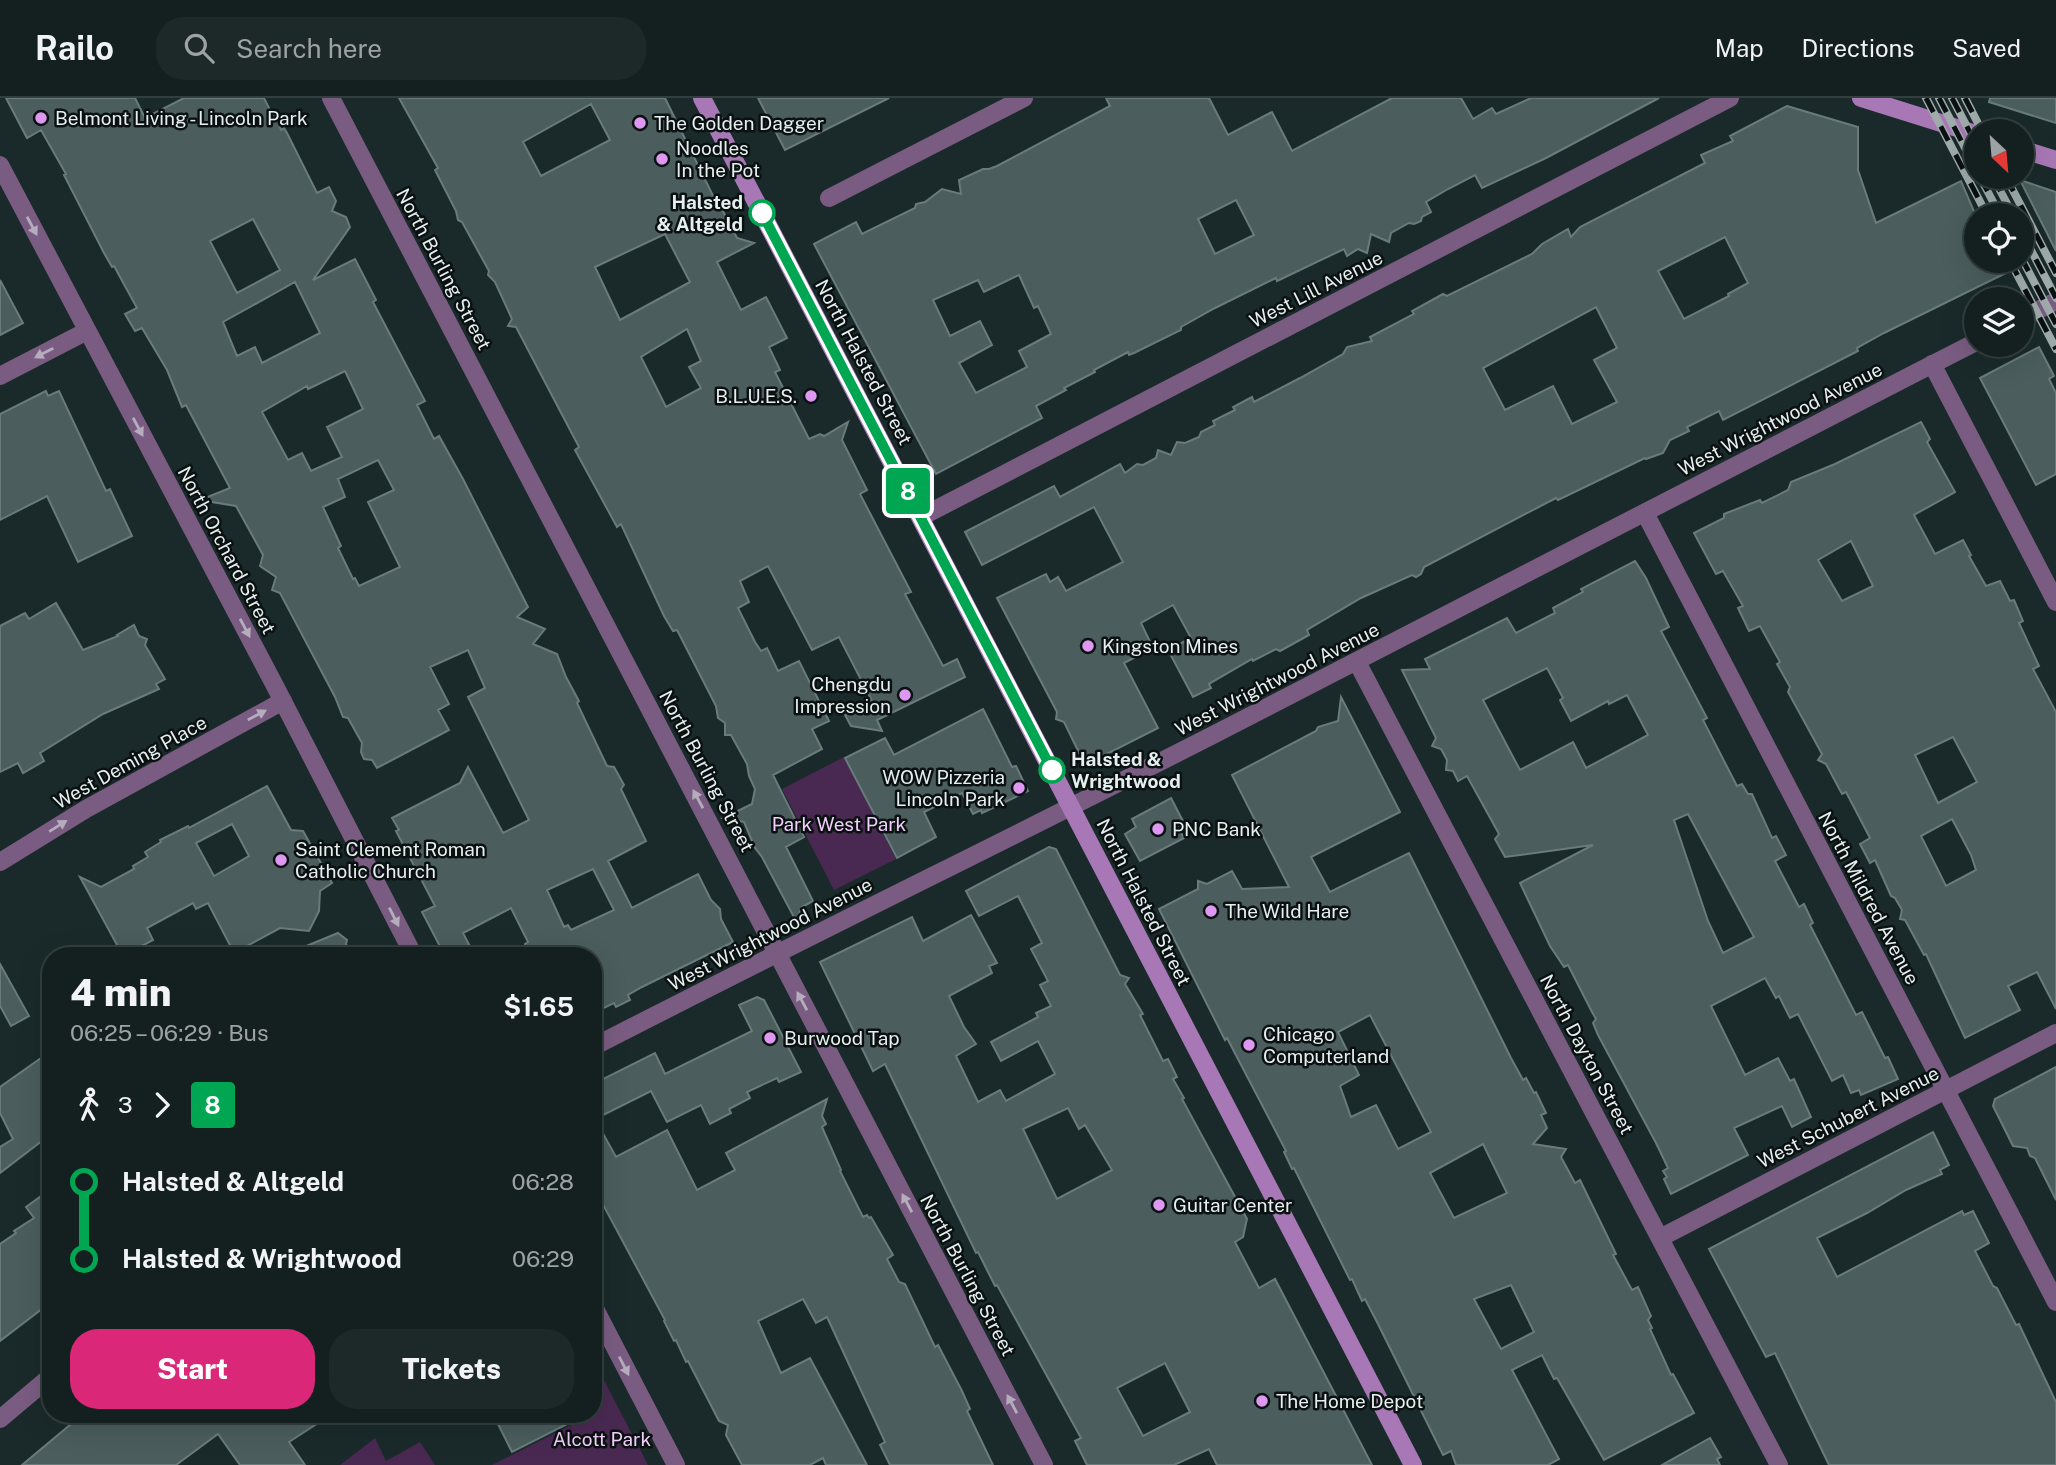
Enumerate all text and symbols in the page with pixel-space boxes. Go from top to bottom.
search box [156,17,646,80]
text: Railo [35,29,114,67]
icon: search [180,29,218,67]
text: Search here [236,33,382,64]
text: Map [1715,34,1764,62]
text: Directions [1802,34,1914,62]
text: Saved [1952,34,2021,62]
place label: Belmont Living - Lincoln Park [55,107,308,129]
marker: Belmont Living - Lincoln Park [33,110,49,126]
place label: The Golden Dagger [654,112,824,134]
marker: The Golden Dagger [632,115,648,131]
north arrow [1964,119,2034,189]
map controls [1964,119,2034,357]
place label: Noodles In the Pot [676,137,760,181]
marker: Noodles In the Pot [654,151,670,167]
street label: North Burling Street [392,184,496,354]
place label: Halsted & Altgeld [657,191,743,235]
marker: Halsted & Altgeld [749,200,775,226]
button: locate [1964,203,2034,273]
one-way arrow [26,216,38,236]
street label: West Lill Avenue [1246,246,1386,332]
street label: North Halsted Street [811,275,917,449]
button: layers [1964,287,2034,357]
one-way arrow [34,348,54,359]
street label: West Wrightwood Avenue [1674,358,1886,480]
place label: B.L.U.E.S. [715,385,797,407]
marker: B.L.U.E.S. [803,388,819,404]
one-way arrow [133,417,144,437]
street label: North Orchard Street [174,463,280,637]
line badge: 8 [885,468,931,514]
text: 8 [900,477,916,505]
one-way arrow [239,618,250,638]
street label: West Wrightwood Avenue [1171,618,1383,740]
place label: Kingston Mines [1102,635,1238,657]
marker: Kingston Mines [1080,638,1096,654]
place label: Chengdu Impression [794,673,891,717]
street label: North Burling Street [655,686,759,856]
marker: Chengdu Impression [897,687,913,703]
one-way arrow [247,710,267,721]
street label: West Deming Place [50,711,210,813]
place label: Halsted & Wrightwood [1071,748,1181,792]
marker: Halsted & Wrightwood [1039,757,1065,783]
place label: WOW Pizzeria Lincoln Park [882,766,1005,810]
marker: WOW Pizzeria Lincoln Park [1011,780,1027,796]
one-way arrow [692,789,703,809]
street label: North Mildred Avenue [1814,808,1924,988]
park label: Park West Park [772,813,907,835]
street label: North Halsted Street [1092,815,1196,989]
place label: PNC Bank [1172,818,1261,840]
one-way arrow [48,820,68,833]
marker: PNC Bank [1150,821,1166,837]
place label: Saint Clement Roman Catholic Church [295,838,486,882]
marker: Saint Clement Roman Catholic Church [273,852,289,868]
street label: West Wrightwood Avenue [664,873,876,995]
place label: The Wild Hare [1225,900,1349,922]
marker: The Wild Hare [1203,903,1219,919]
one-way arrow [388,907,400,927]
text: 4 min [70,970,172,1015]
street label: North Dayton Street [1536,970,1638,1138]
text: $1.65 [503,991,574,1022]
one-way arrow [797,991,808,1011]
text: 06:25 – 06:29 · Bus [70,1019,269,1046]
place label: Chicago Computerland [1263,1023,1389,1067]
place label: Burwood Tap [784,1027,900,1049]
marker: Burwood Tap [762,1030,778,1046]
marker: Chicago Computerland [1241,1037,1257,1053]
street label: West Schubert Avenue [1753,1062,1943,1172]
icon: walk [70,1086,108,1124]
icon: forward [143,1086,181,1124]
text: 3 [118,1091,133,1118]
text: 8 [205,1091,221,1119]
text: Halsted & Altgeld [122,1166,344,1197]
text: 06:28 [512,1168,574,1195]
street label: North Burling Street [916,1190,1020,1360]
one-way arrow [902,1193,913,1213]
place label: Guitar Center [1173,1194,1292,1216]
marker: Guitar Center [1151,1197,1167,1213]
text: Halsted & Wrightwood [122,1243,402,1274]
text: 06:29 [512,1245,574,1272]
button: Start [70,1329,315,1409]
button: Tickets [329,1329,574,1409]
one-way arrow [619,1356,630,1376]
place label: The Home Depot [1276,1390,1423,1412]
marker: The Home Depot [1254,1393,1270,1409]
one-way arrow [1007,1394,1019,1414]
park label: Alcott Park [553,1428,651,1450]

